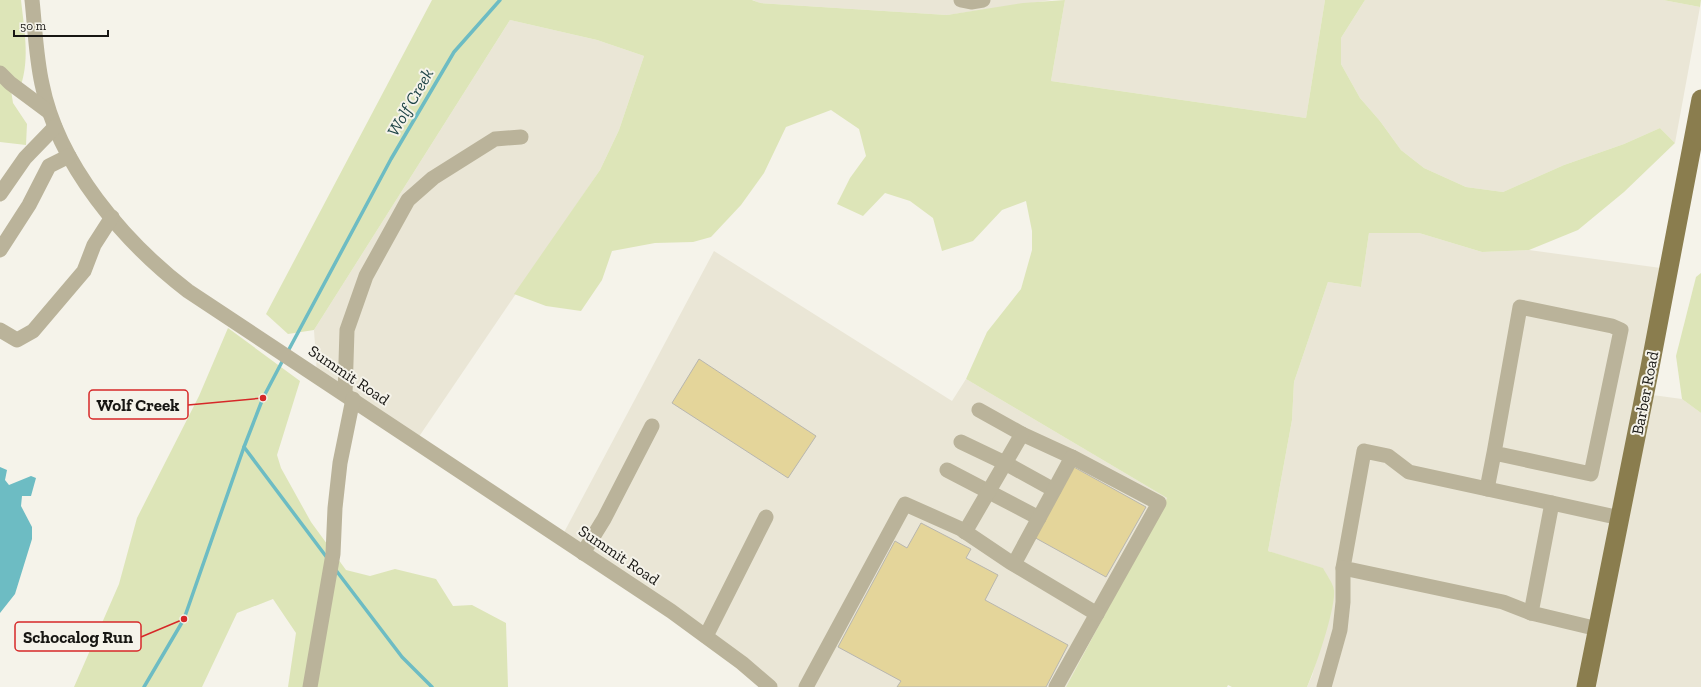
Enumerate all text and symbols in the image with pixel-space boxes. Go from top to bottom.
scale bar [14,12,108,38]
text: 50 m [20,19,47,33]
water label: Wolf Creek [383,64,438,139]
street label: Summit Road [305,341,393,409]
street label: Barber Road [1628,349,1662,436]
callout: Wolf Creek [89,390,188,419]
text: Wolf Creek [96,395,180,415]
street label: Summit Road [575,521,663,589]
callout: Schocalog Run [15,622,141,651]
text: Schocalog Run [23,627,133,647]

